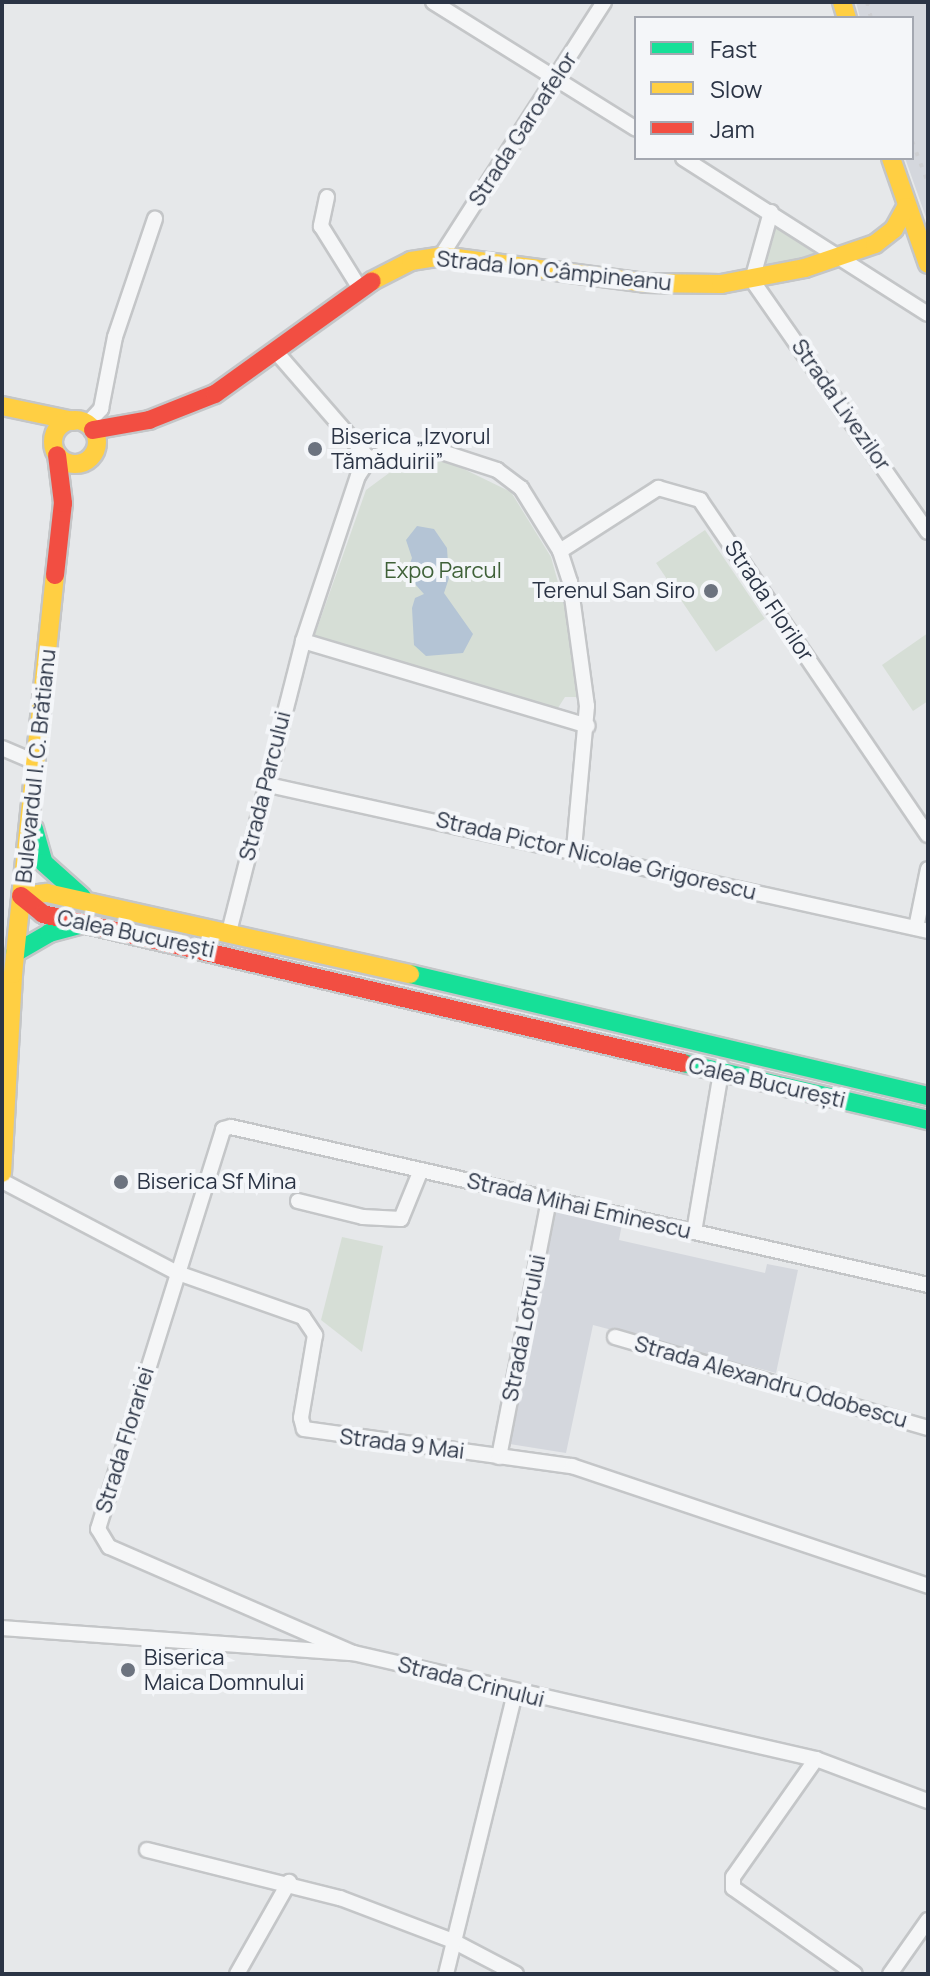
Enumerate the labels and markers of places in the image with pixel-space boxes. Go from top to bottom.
place label: Biserica „Izvorul Tămăduirii” [331,423,491,474]
marker: Biserica „Izvorul Tămăduirii” [306,440,324,458]
place label: Terenul San Siro [532,578,695,604]
marker: Terenul San Siro [702,582,720,600]
place label: Biserica Sf Mina [137,1169,297,1195]
marker: Biserica Sf Mina [112,1173,130,1191]
place label: Biserica Maica Domnului [144,1644,304,1696]
marker: Biserica Maica Domnului [119,1661,137,1679]

